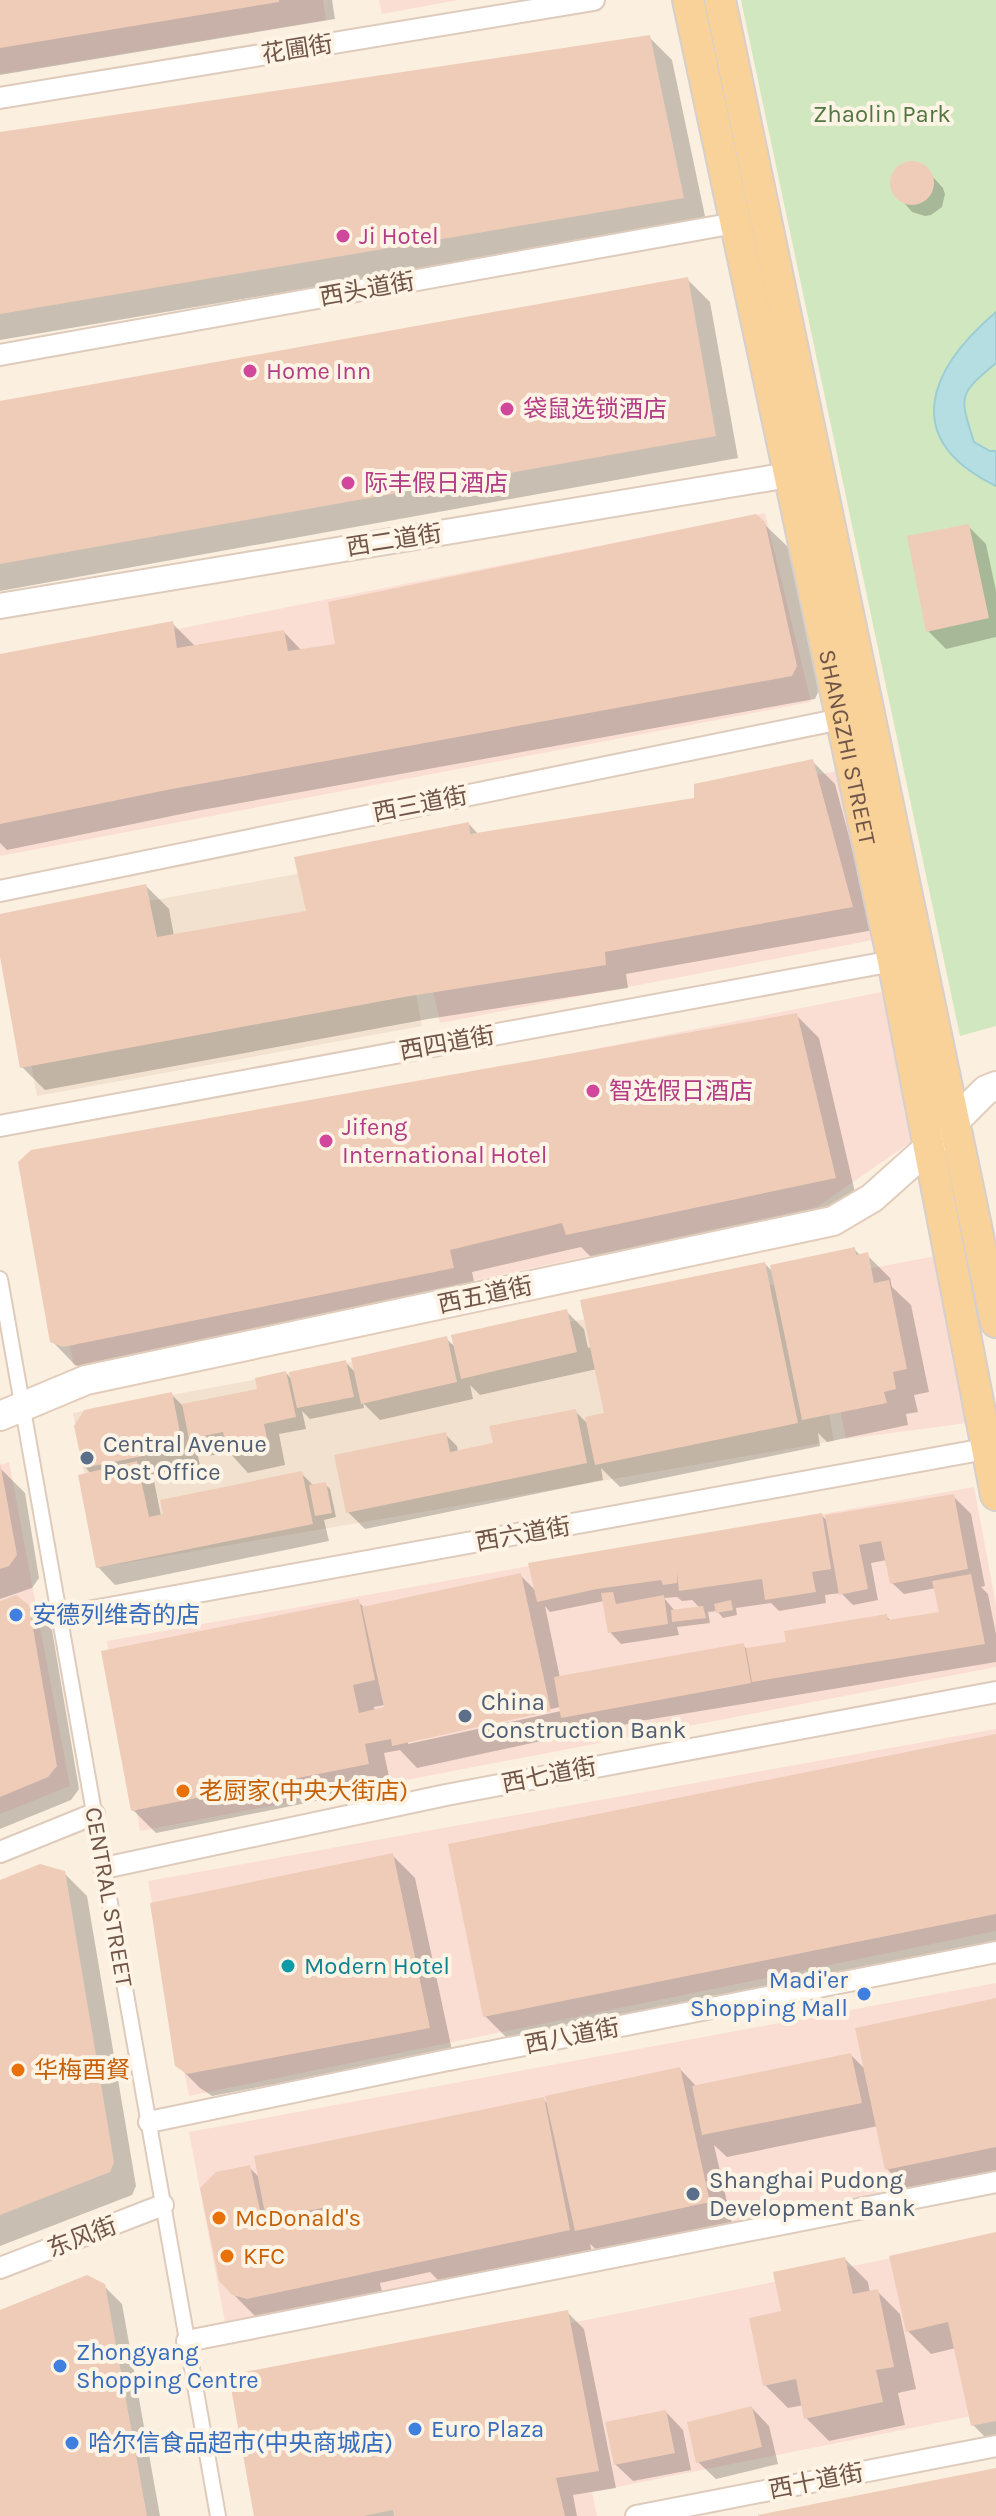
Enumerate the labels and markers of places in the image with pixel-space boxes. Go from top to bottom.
place label: Ji Hotel [359,222,439,250]
marker: Ji Hotel [334,227,352,245]
place label: Home Inn [266,357,371,385]
marker: Home Inn [241,362,259,380]
place label: 袋鼠选锁酒店 [523,395,667,423]
marker: 袋鼠选锁酒店 [498,400,516,418]
place label: 际丰假日酒店 [364,469,508,497]
marker: 际丰假日酒店 [339,474,357,492]
place label: 智选假日酒店 [609,1077,753,1105]
marker: 智选假日酒店 [584,1082,602,1100]
place label: Jifeng International Hotel [342,1113,548,1169]
marker: Jifeng International Hotel [317,1132,335,1150]
place label: Central Avenue Post Office [103,1430,267,1486]
marker: Central Avenue Post Office [78,1449,96,1467]
place label: 安德列维奇的店 [32,1601,200,1629]
marker: 安德列维奇的店 [7,1606,25,1624]
place label: China Construction Bank [481,1688,686,1744]
marker: China Construction Bank [456,1707,474,1725]
place label: 老厨家(中央大街店) [199,1777,408,1805]
marker: 老厨家(中央大街店) [174,1782,192,1800]
place label: Modern Hotel [304,1952,450,1980]
marker: Modern Hotel [279,1957,297,1975]
place label: Madi'er Shopping Mall [690,1966,848,2022]
marker: Madi'er Shopping Mall [855,1985,873,2003]
place label: 华梅酉䝳 [34,2056,130,2084]
marker: 华梅酉䝳 [9,2061,27,2079]
place label: Shanghai Pudong Development Bank [709,2166,916,2222]
marker: Shanghai Pudong Development Bank [684,2185,702,2203]
place label: McDonald's [235,2204,361,2232]
marker: McDonald's [210,2209,228,2227]
place label: KFC [243,2242,285,2270]
marker: KFC [218,2247,236,2265]
place label: Zhongyang Shopping Centre [76,2338,259,2394]
marker: Zhongyang Shopping Centre [51,2357,69,2375]
place label: Euro Plaza [431,2415,544,2443]
marker: Euro Plaza [406,2420,424,2438]
place label: 哈尔信食品超市(中央商城店) [88,2429,393,2457]
marker: 哈尔信食品超市(中央商城店) [63,2434,81,2452]

